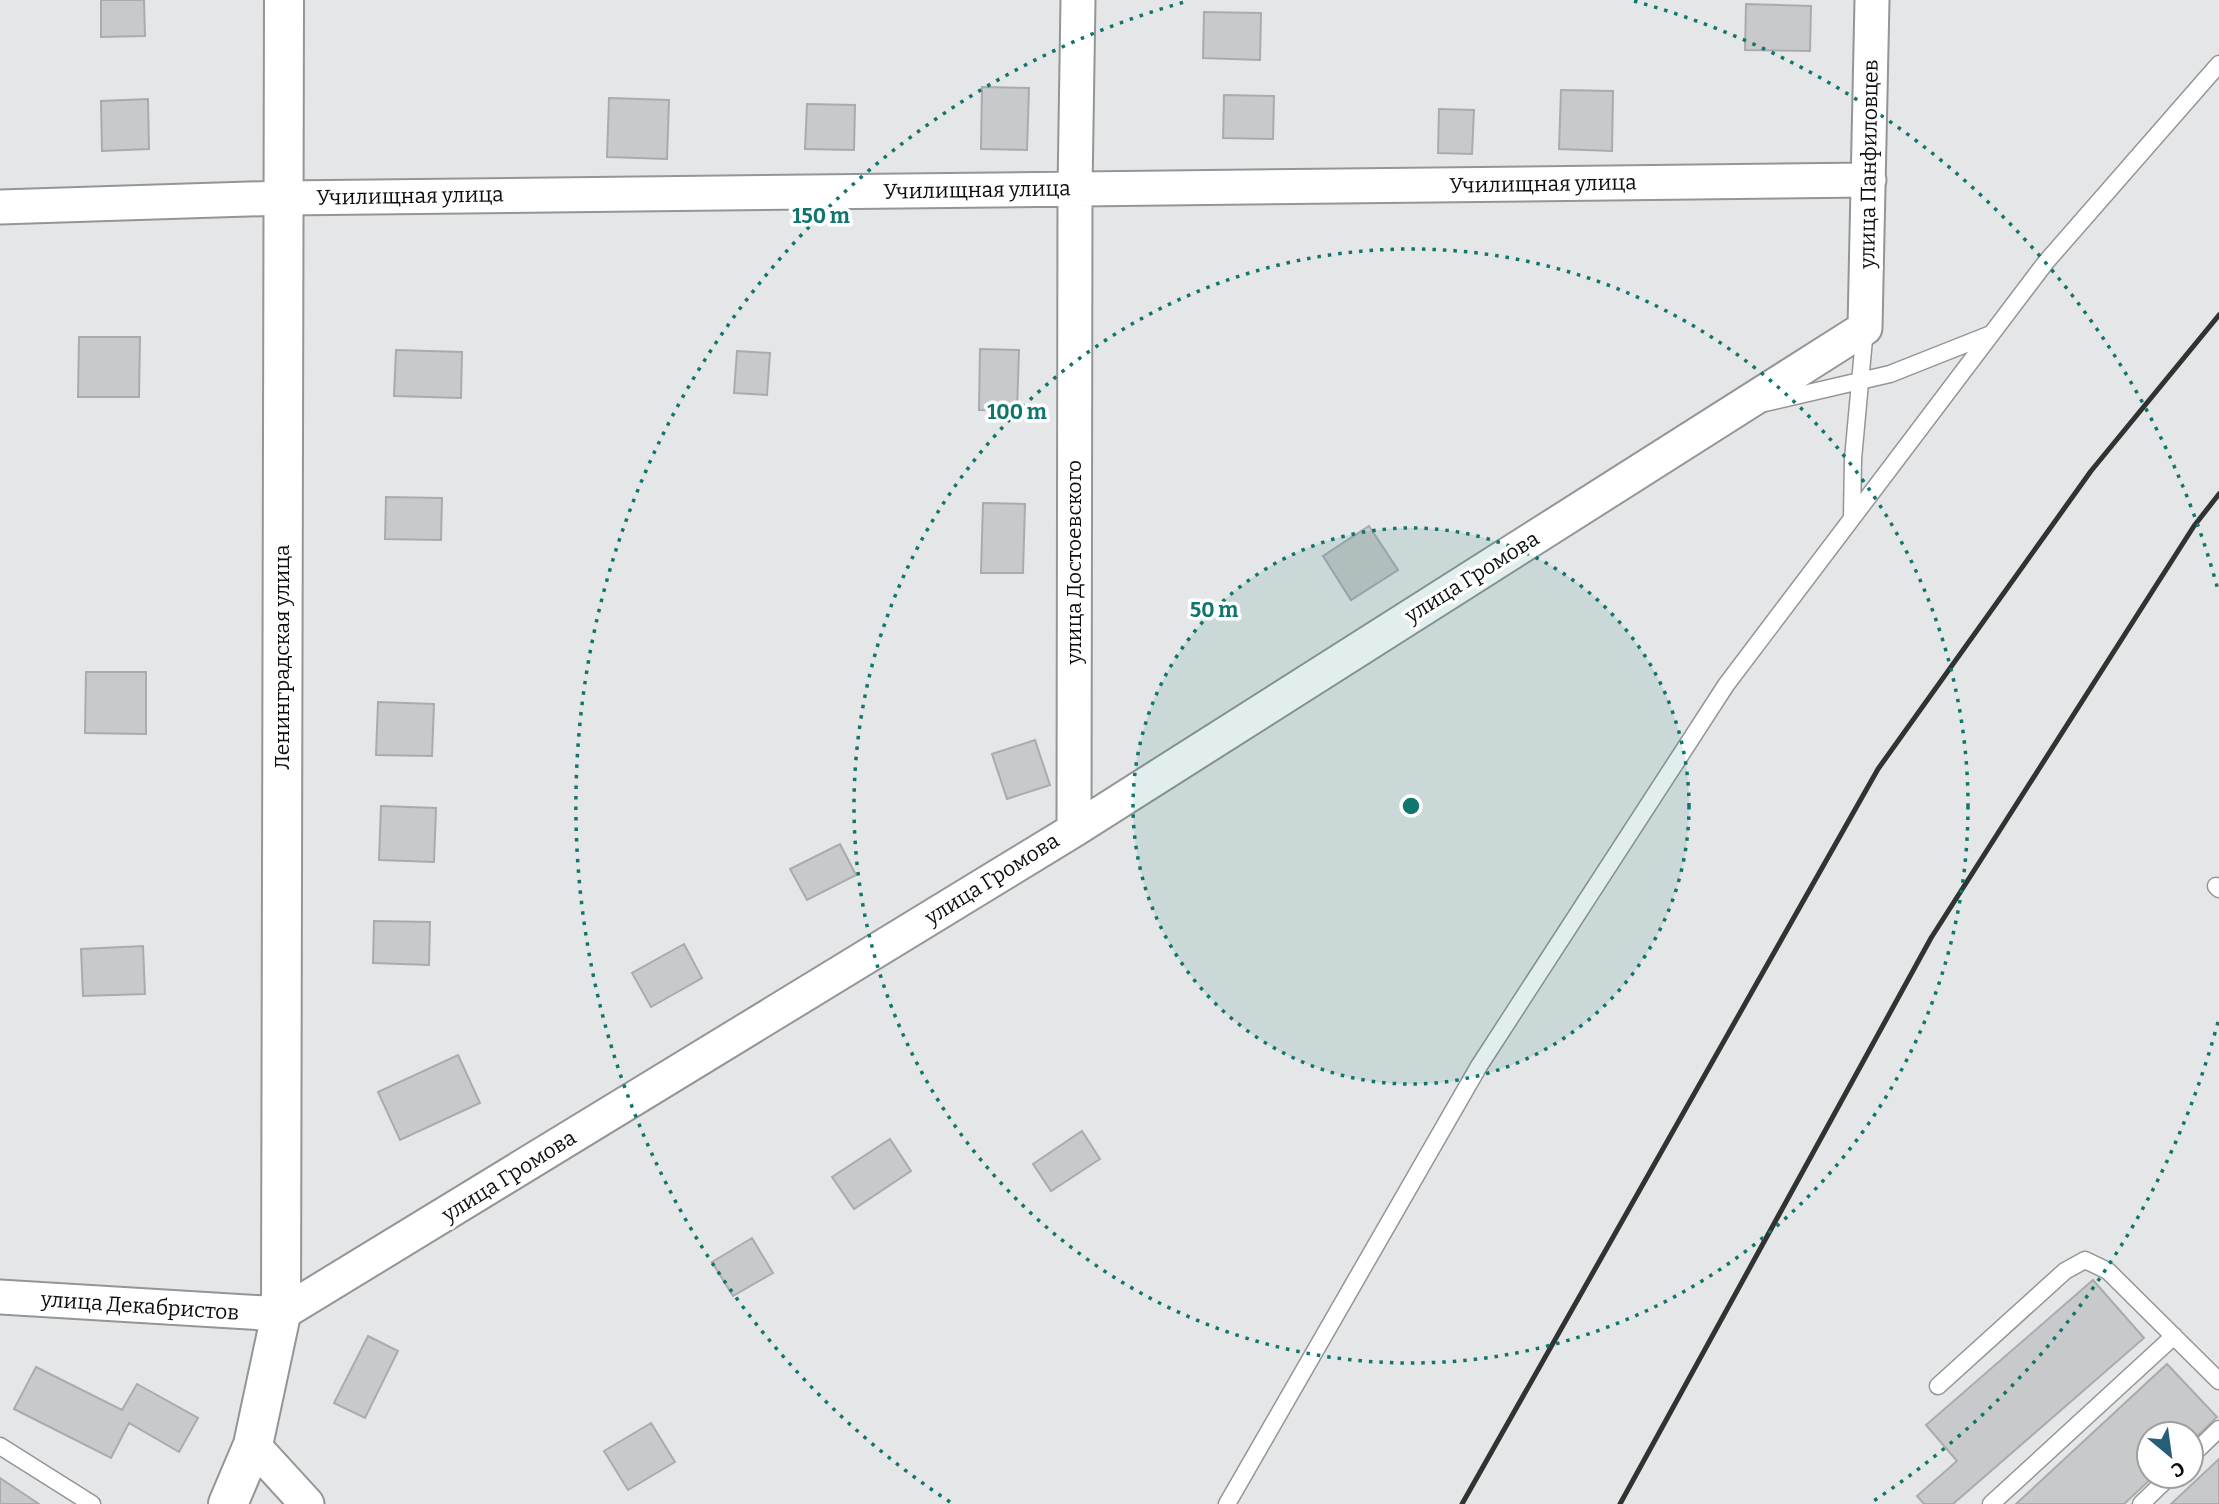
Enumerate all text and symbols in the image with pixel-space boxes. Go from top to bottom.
street label: улица Панфиловцев [1854,59,1884,270]
street label: Училищная улица [1449,169,1637,199]
street label: Училищная улица [883,175,1071,205]
street label: Училищная улица [316,181,504,211]
text: 150 m [792,203,850,229]
text: 100 m [987,399,1047,425]
street label: улица Достоевского [1061,460,1087,665]
street label: улица Громова [1399,525,1544,629]
street label: Ленинградская улица [269,544,295,770]
text: 50 m [1190,597,1238,623]
centre of rings [1399,794,1423,818]
street label: улица Громова [919,827,1064,931]
street label: улица Громова [436,1124,581,1228]
street label: улица Декабристов [39,1286,240,1326]
north arrow [2135,1420,2205,1490]
text: С [2167,1456,2189,1482]

